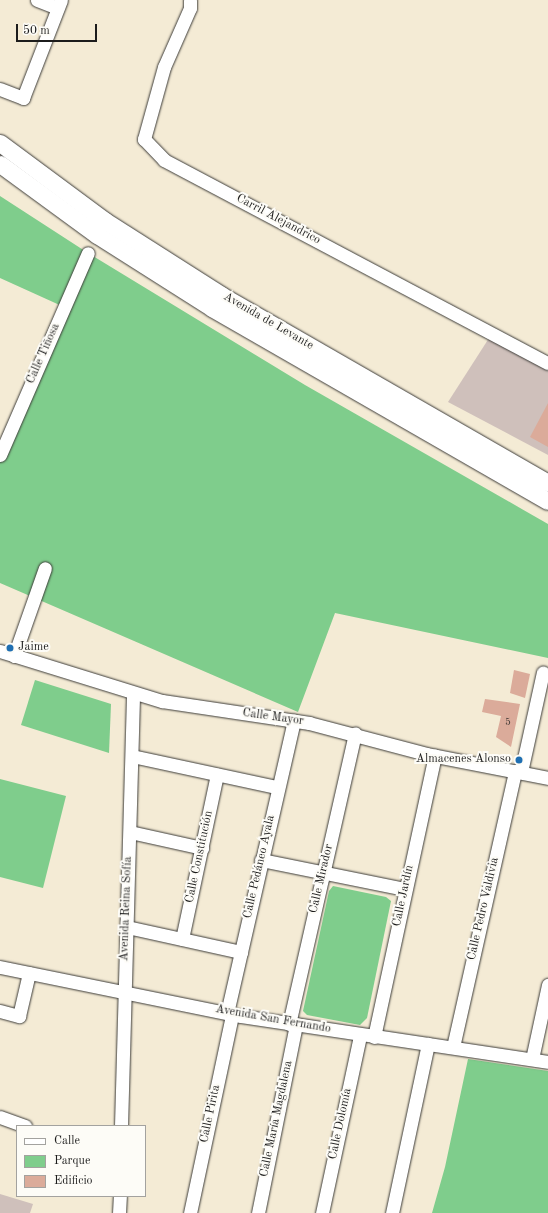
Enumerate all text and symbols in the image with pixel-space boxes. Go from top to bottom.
scale bar [18,16,99,42]
text: 50 m [23,25,50,37]
street label: Carril Alejandrico [233,192,323,248]
street label: Avenida de Levante [220,290,316,354]
street label: Calle Tiñosa [24,322,64,386]
place label: Jaime [18,641,49,655]
marker: Jaime [5,643,15,653]
street label: Calle Mayor [241,707,305,729]
house number: 5 [505,717,511,729]
place label: Almacenes Alonso [416,753,511,767]
marker: Almacenes Alonso [514,755,524,765]
street label: Calle Constitución [183,810,217,904]
street label: Calle Pedáneo Ayala [241,814,279,920]
street label: Calle Mirador [307,843,337,915]
street label: Avenida Reina Sofía [118,856,136,962]
street label: Calle Pedro Valdivia [465,856,503,962]
street label: Calle Jardín [390,864,418,928]
street label: Avenida San Fernando [214,1003,332,1037]
street label: Calle María Magdalena [258,1060,296,1178]
street label: Calle Pirita [198,1084,224,1144]
street label: Calle Dolomía [326,1087,356,1161]
legend [16,1125,146,1197]
text: Calle [54,1135,80,1147]
text: Parque [54,1155,90,1167]
text: Edificio [54,1175,93,1187]

